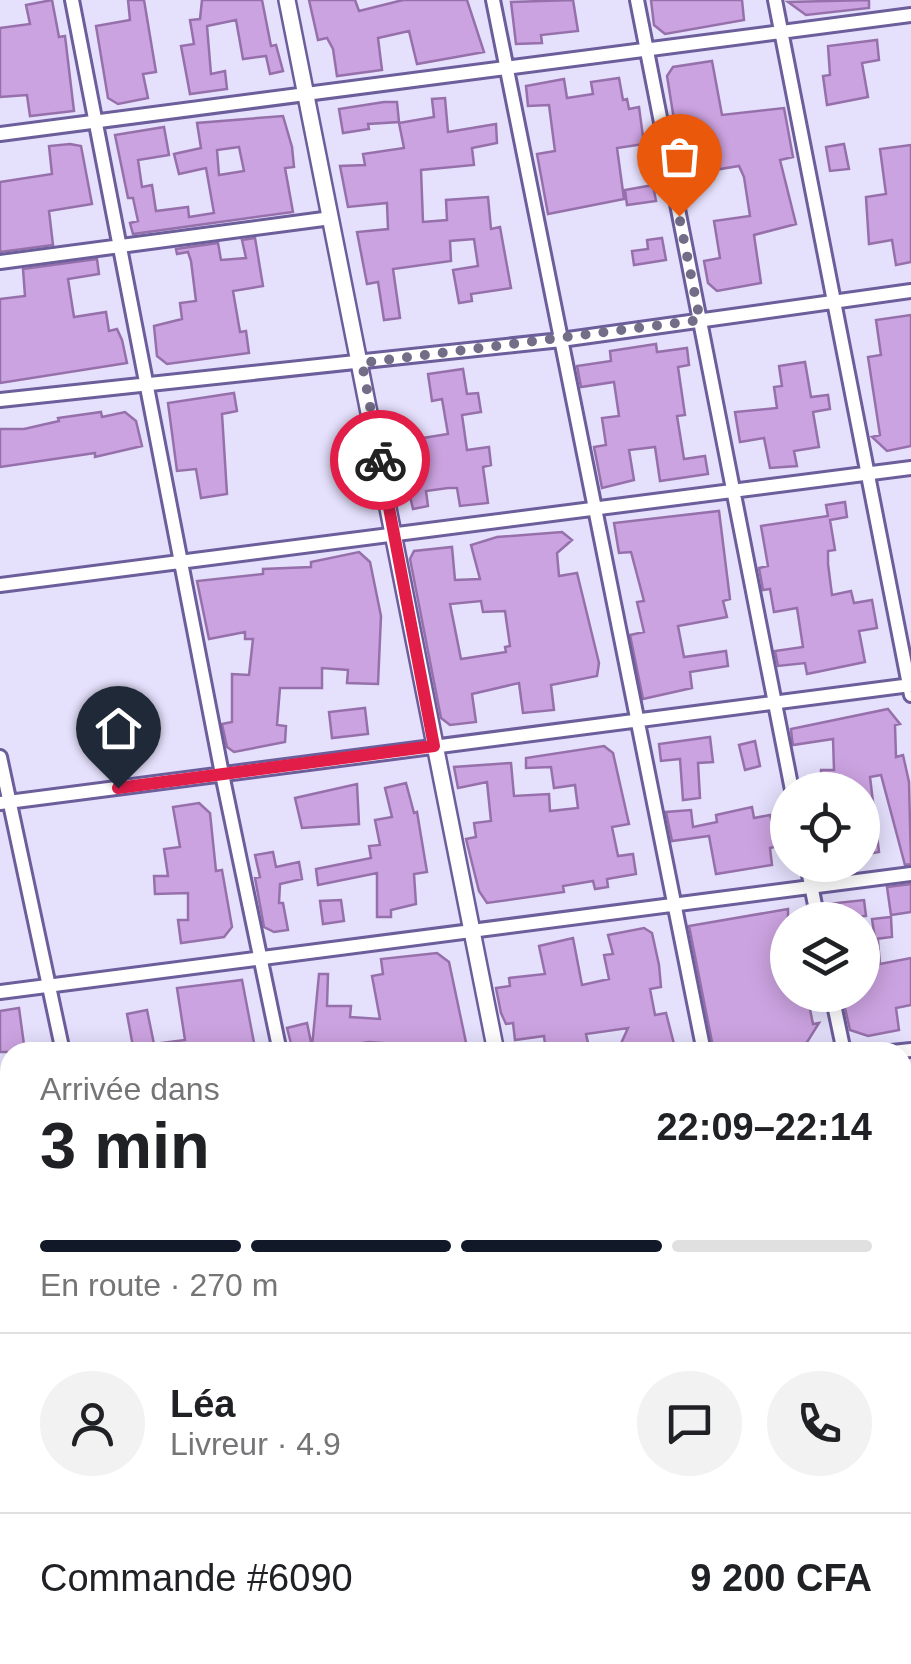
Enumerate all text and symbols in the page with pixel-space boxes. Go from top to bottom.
pin [637,114,722,217]
icon: bag [652,129,707,184]
courier [330,410,430,510]
icon: bike [353,433,408,488]
pin [76,686,161,789]
icon: home [91,701,146,756]
map controls [770,772,880,1012]
button: locate [770,772,880,882]
button: layers [770,902,880,1012]
text: Arrivée dans [40,1071,220,1107]
text: 22:09–22:14 [656,1106,872,1148]
text: 3 min [40,1109,210,1182]
text: En route · 270 m [40,1267,278,1303]
button: person [40,1371,145,1476]
button: chat [637,1371,742,1476]
button: phone [767,1371,872,1476]
text: Léa [170,1383,235,1425]
text: Livreur · 4.9 [170,1426,341,1462]
text: Commande #6090 [40,1557,353,1599]
text: 9 200 CFA [690,1557,872,1599]

